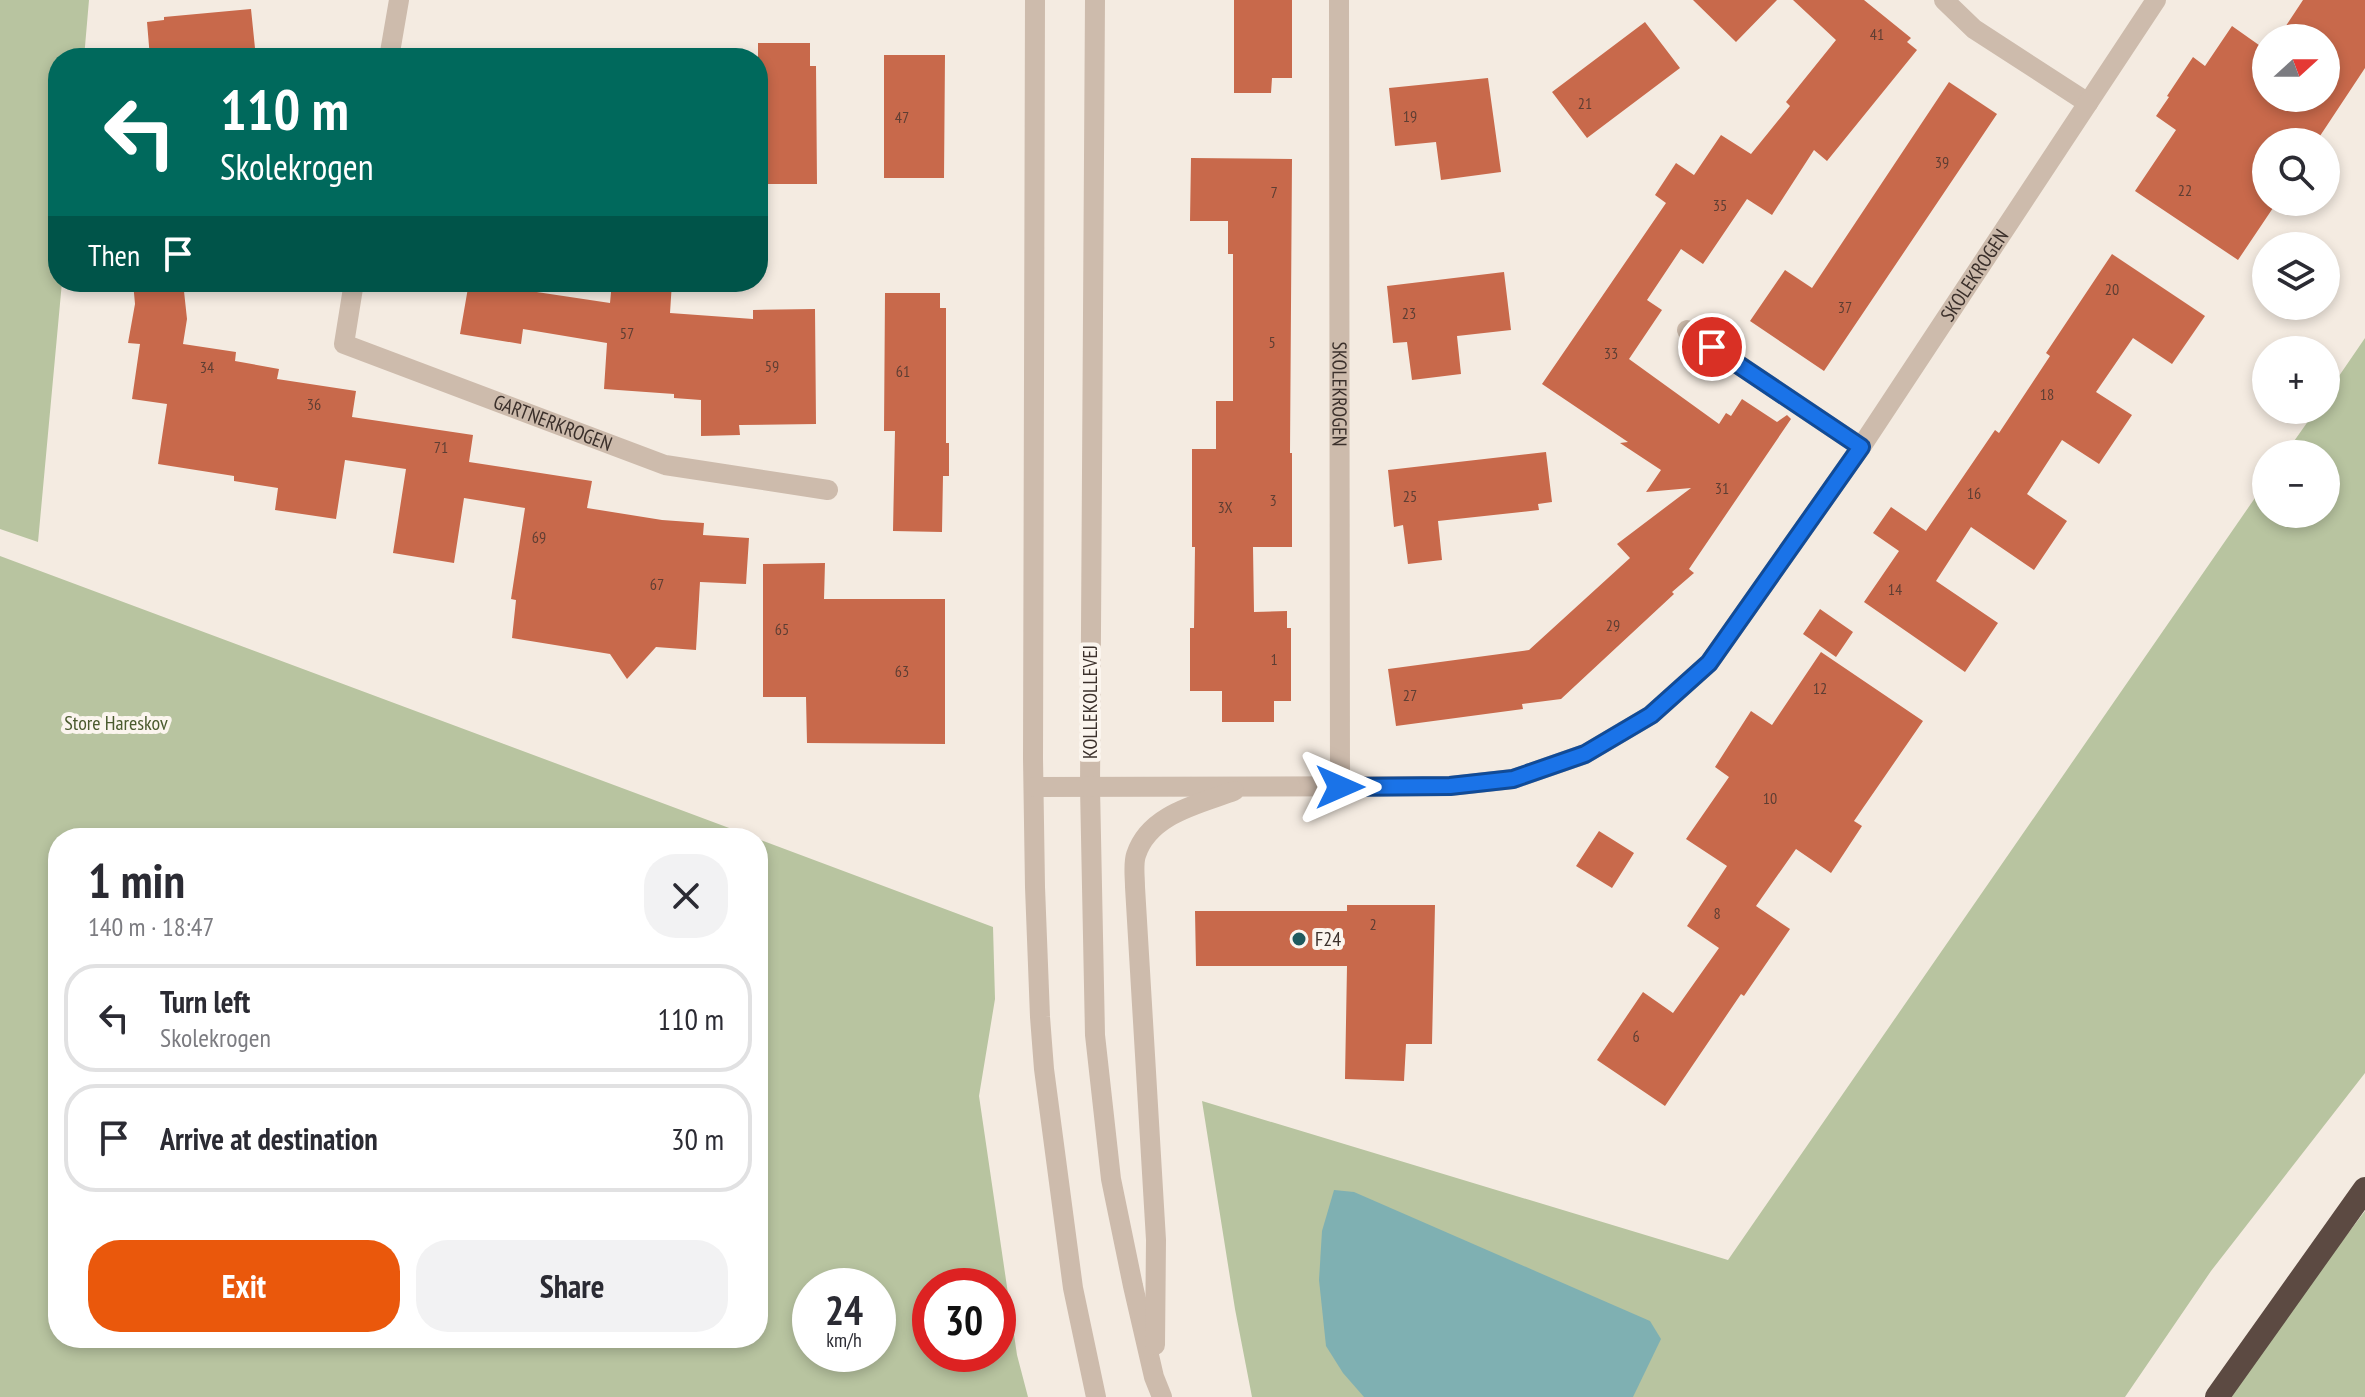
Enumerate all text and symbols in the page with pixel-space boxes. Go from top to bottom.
house number: 41 [1870,24,1884,44]
north arrow [2252,24,2340,112]
map controls [2252,24,2340,528]
text: 110 m [220,73,349,145]
icon: left [88,80,192,184]
house number: 21 [1578,93,1592,113]
house number: 19 [1403,106,1417,126]
house number: 47 [895,107,909,127]
button: search [2252,128,2340,216]
text: Skolekrogen [220,143,373,190]
house number: 39 [1935,152,1949,172]
house number: 22 [2178,180,2192,200]
house number: 7 [1270,182,1278,202]
house number: 35 [1713,195,1727,215]
street label: SKOLEKROGEN [1935,224,2014,326]
icon: arrive [156,232,200,276]
button: layers [2252,232,2340,320]
text: Then [88,235,140,274]
house number: 20 [2105,279,2119,299]
house number: 37 [1838,297,1852,317]
house number: 23 [1402,303,1416,323]
pin [1678,313,1746,381]
house number: 57 [620,323,634,343]
icon: arrive [1690,325,1734,369]
house number: 5 [1268,332,1276,352]
button: + [2252,336,2340,424]
street label: SKOLEKROGEN [1326,341,1353,447]
house number: 33 [1604,343,1618,363]
house number: 59 [765,356,779,376]
house number: 34 [200,357,214,377]
house number: 61 [896,361,910,381]
house number: 18 [2040,384,2054,404]
street label: GARTNERKROGEN [490,389,616,457]
house number: 36 [307,394,321,414]
house number: 71 [434,437,448,457]
button: − [2252,440,2340,528]
house number: 31 [1715,478,1729,498]
house number: 16 [1967,483,1981,503]
house number: 25 [1403,486,1417,506]
house number: 3 [1269,490,1277,510]
house number: 3X [1217,497,1233,517]
house number: 69 [532,527,546,547]
house number: 67 [650,574,664,594]
house number: 14 [1888,579,1902,599]
house number: 29 [1606,615,1620,635]
house number: 65 [775,619,789,639]
street label: KOLLEKOLLEVEJ [1077,645,1103,759]
house number: 1 [1270,649,1278,669]
house number: 63 [895,661,909,681]
house number: 12 [1813,678,1827,698]
house number: 27 [1403,685,1417,705]
park label: Store Hareskov [64,710,168,736]
position arrow [1298,745,1382,829]
house number: 10 [1763,788,1777,808]
text: 1 min [88,849,185,911]
button: close [644,854,728,938]
house number: 8 [1713,903,1721,923]
text: 140 m · 18:47 [88,910,214,943]
house number: 2 [1369,914,1377,934]
place label: F24 [1315,926,1341,952]
marker: F24 [1290,930,1308,948]
text: Turn left [160,982,250,1021]
icon: left [92,996,136,1040]
text: 110 m [658,999,724,1038]
text: Skolekrogen [160,1021,271,1054]
house number: 6 [1632,1026,1640,1046]
icon: arrive [92,1116,136,1160]
text: Arrive at destination [160,1119,378,1158]
text: 30 m [671,1119,724,1158]
button: Exit [88,1240,400,1332]
button: Share [416,1240,728,1332]
speed limit sign: 30 [912,1268,1016,1372]
text: 24 [825,1284,863,1336]
text: km/h [826,1327,862,1353]

